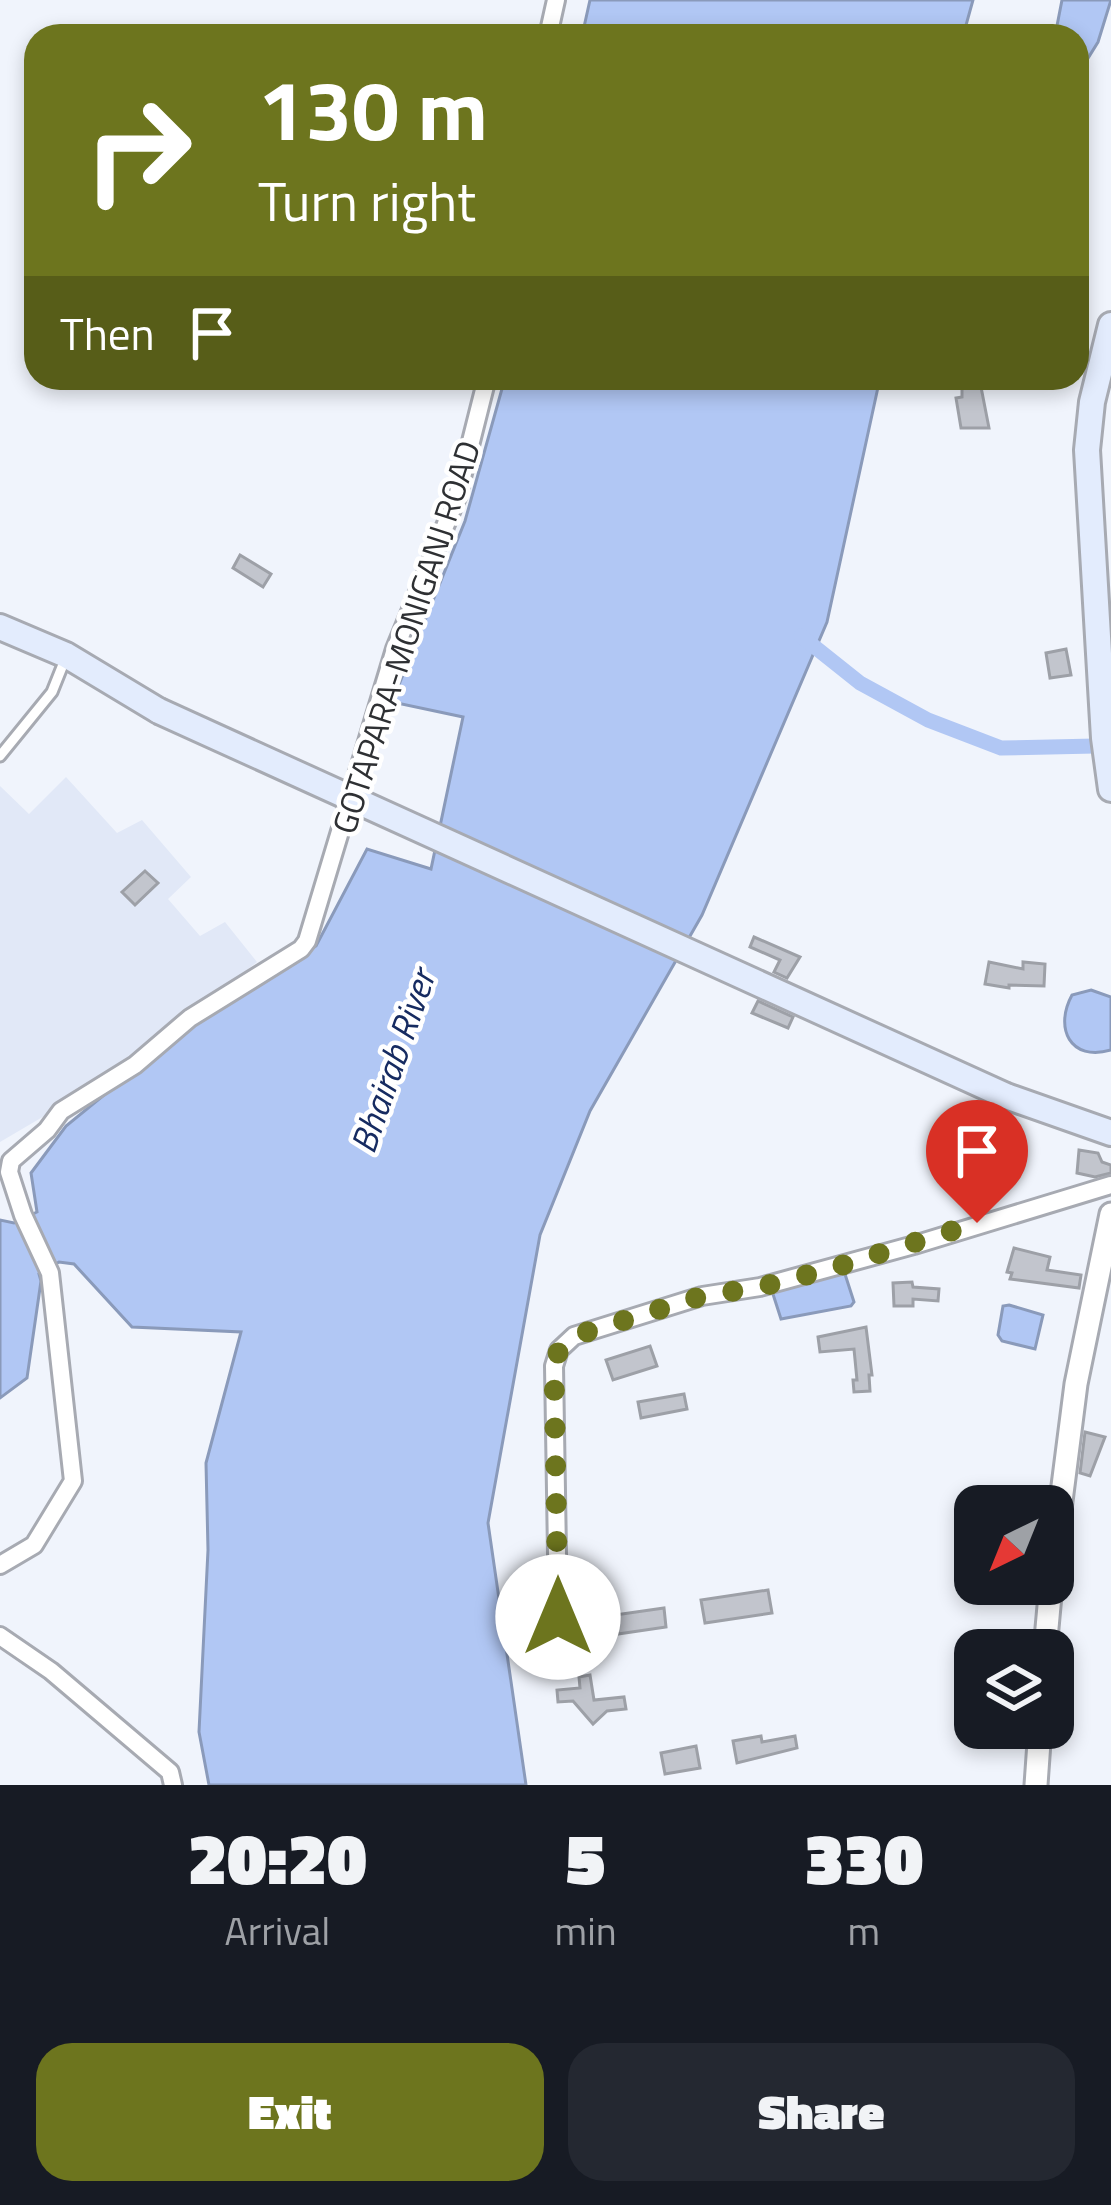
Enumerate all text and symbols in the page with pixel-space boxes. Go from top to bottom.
text: 130 m [258,45,488,173]
icon: right [60,72,216,228]
text: Turn right [258,160,476,242]
text: Then [60,299,155,367]
icon: arrive [179,300,245,366]
street label: GOTAPARA-MONIGANJ ROAD [319,434,493,840]
water label: Bhairab River [335,958,451,1160]
pin [926,1100,1028,1223]
icon: arrive [944,1118,1010,1184]
north arrow [954,1485,1074,1605]
map controls [954,1485,1074,1749]
position arrow [495,1554,621,1680]
button: layers [954,1629,1074,1749]
text: 20:20 [188,1802,367,1912]
text: 5 [566,1802,605,1912]
text: 330 [804,1802,923,1912]
text: Arrival [224,1901,330,1960]
text: min [555,1901,617,1960]
text: m [848,1901,880,1960]
button: Exit [36,2043,544,2181]
button: Share [568,2043,1075,2181]

